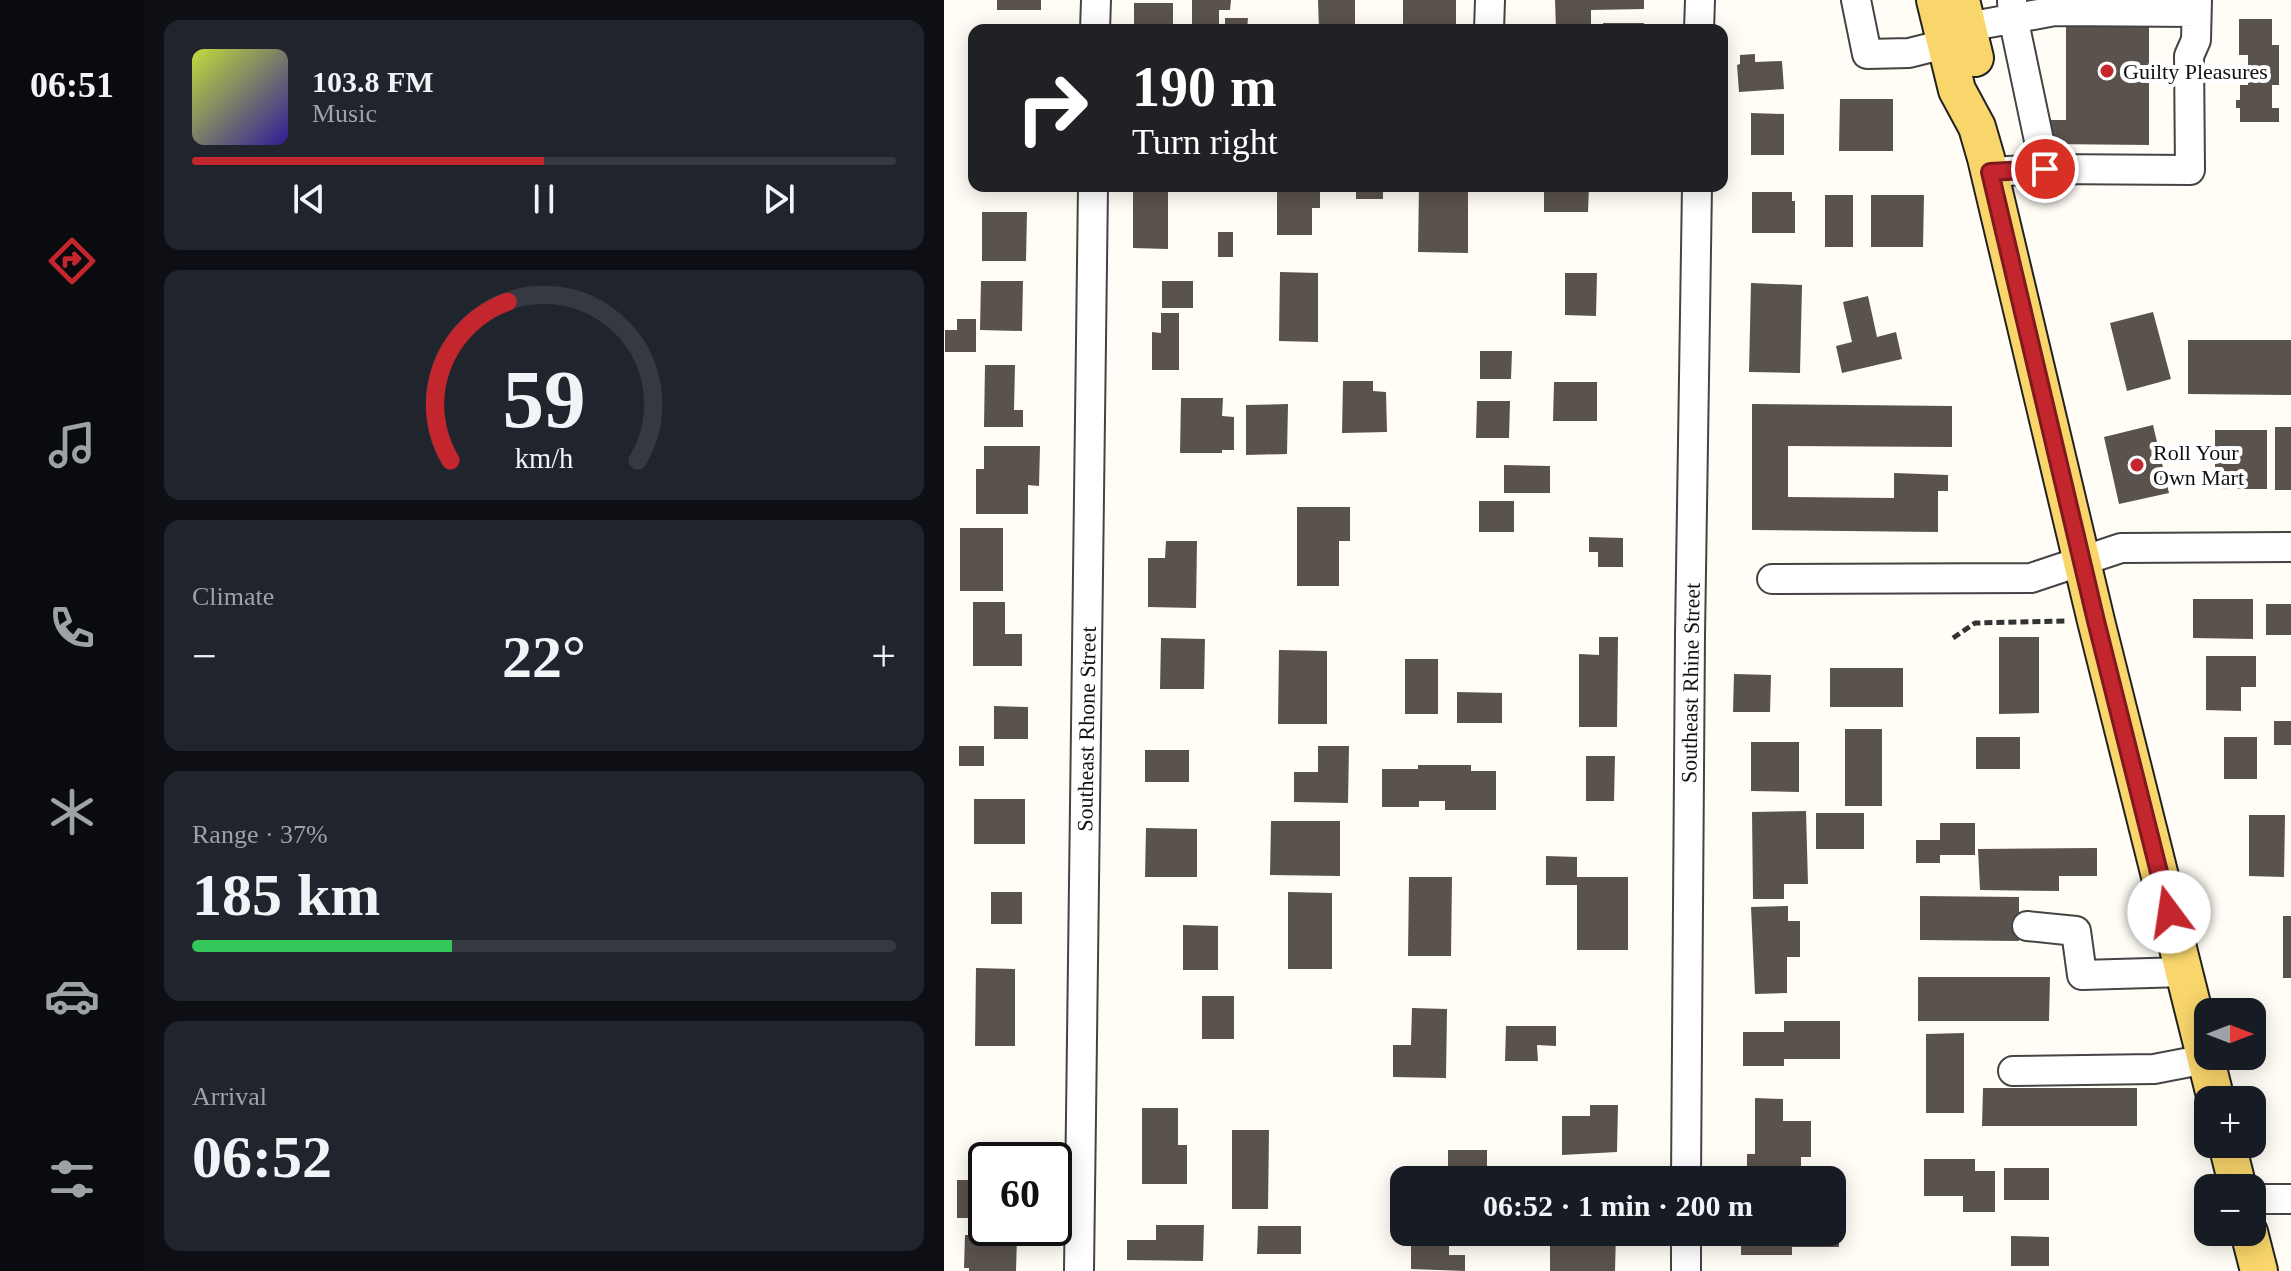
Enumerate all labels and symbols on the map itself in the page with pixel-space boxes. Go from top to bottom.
place label: Guilty Pleasures [2123,59,2268,84]
marker: Guilty Pleasures [2098,62,2116,80]
pin [2011,135,2079,203]
place label: Roll Your Own Mart [2153,440,2244,490]
marker: Roll Your Own Mart [2128,456,2146,474]
street label: Southeast Rhine Street [1676,583,1705,783]
street label: Southeast Rhone Street [1072,626,1101,832]
position arrow [2127,870,2211,954]
north arrow [2194,998,2266,1070]
speed limit sign: 60 [968,1142,1072,1246]

